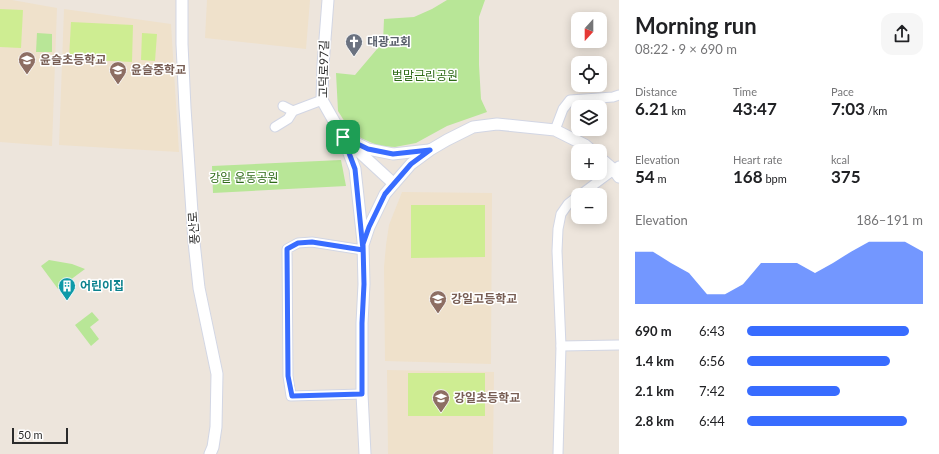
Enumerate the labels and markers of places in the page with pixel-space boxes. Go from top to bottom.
church icon: 대광교회 [344,32,364,57]
place label: 대광교회 [367,34,411,49]
school or university icon: 윤슬초등학교 [17,50,37,75]
place label: 윤슬초등학교 [40,52,106,67]
school or university icon: 윤슬중학교 [108,60,128,85]
place label: 윤슬중학교 [131,62,186,77]
pin [326,120,360,154]
building icon: 어린이집 [57,276,77,301]
place label: 어린이집 [80,278,124,293]
school or university icon: 강일고등학교 [428,289,448,314]
place label: 강일고등학교 [451,291,517,306]
school or university icon: 강일초등학교 [431,388,451,413]
place label: 강일초등학교 [454,390,520,405]

